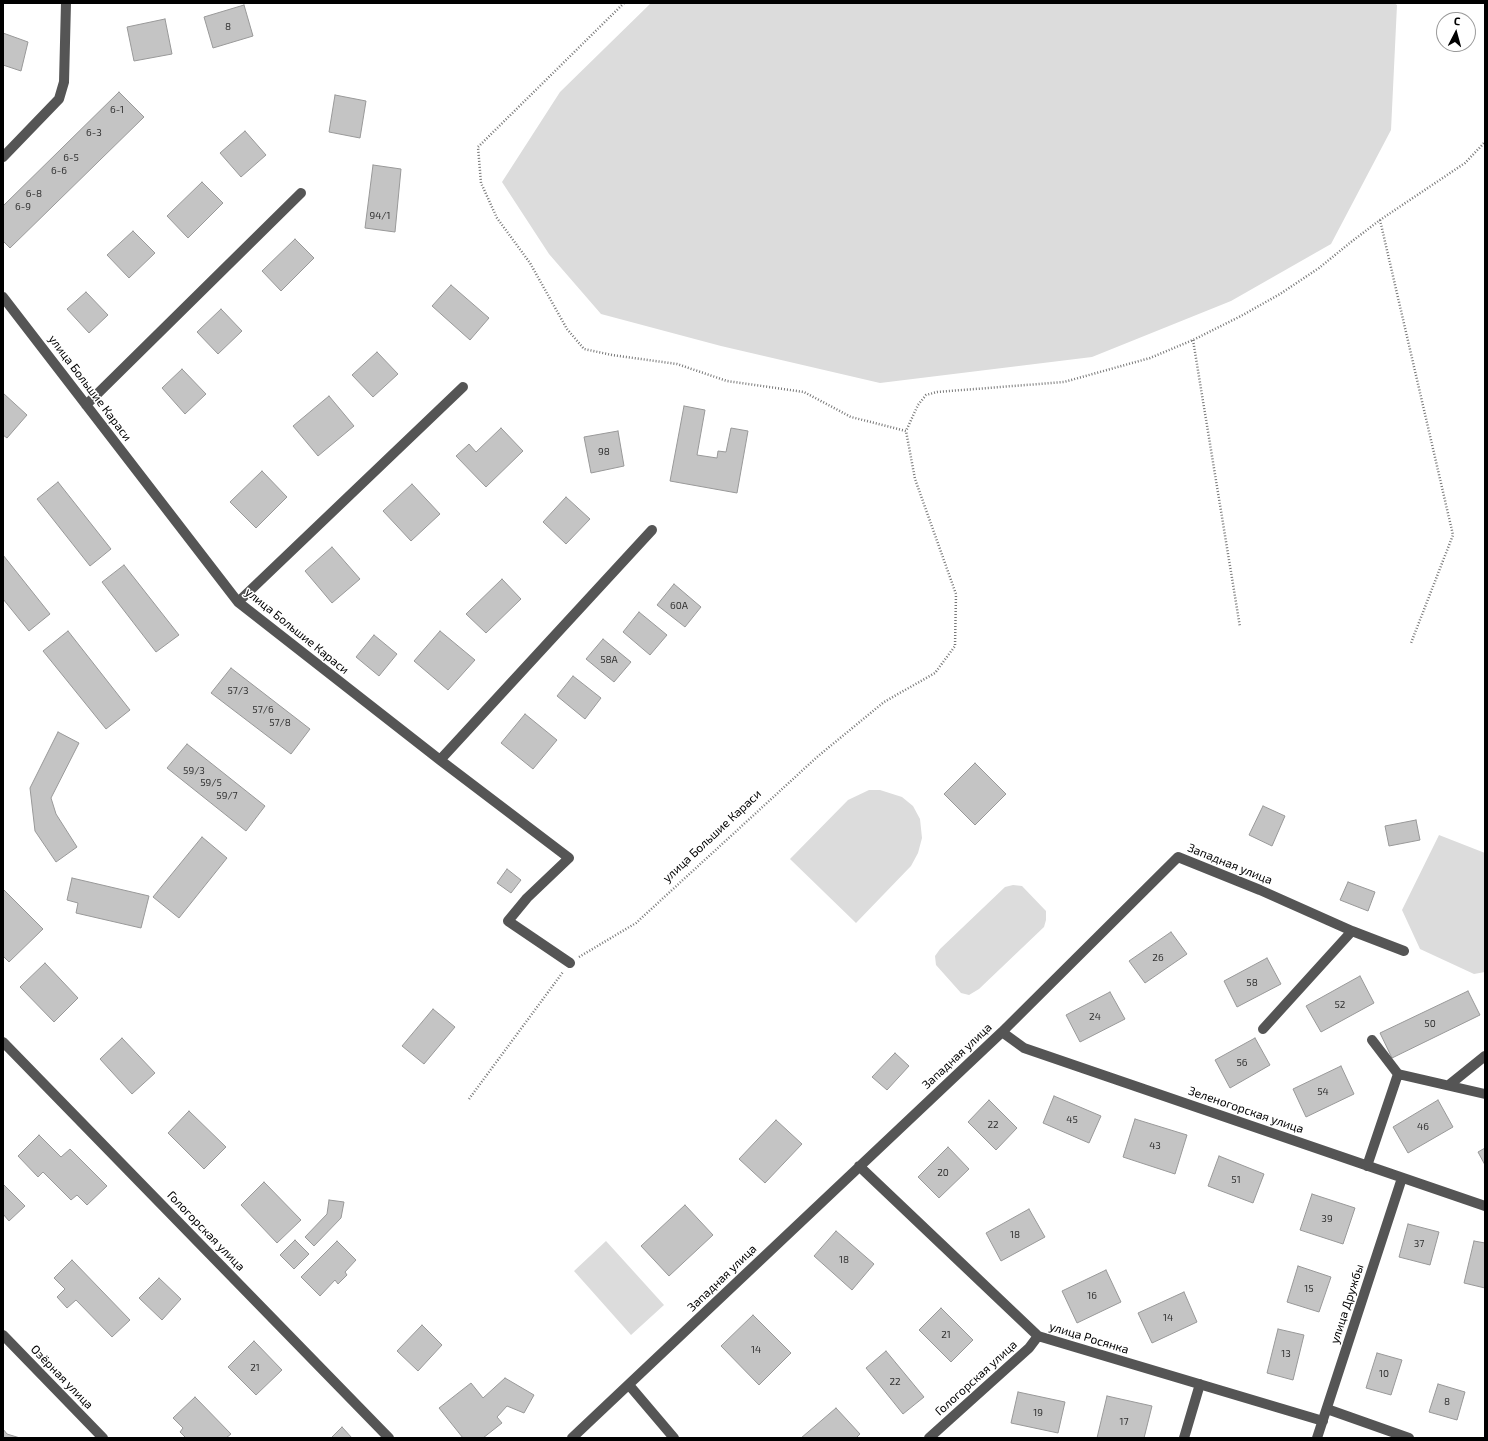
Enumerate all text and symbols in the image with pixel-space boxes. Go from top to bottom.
north arrow [1436,12,1476,52]
text: С [1453,14,1461,27]
house number: 8 [225,21,231,33]
house number: 6-1 [110,104,124,116]
house number: 6-3 [86,127,102,139]
house number: 6-5 [63,152,79,164]
house number: 6-6 [51,165,67,177]
house number: 6-8 [26,188,42,200]
house number: 6-9 [15,201,31,213]
house number: 94/1 [369,210,391,222]
street label: улица Большие Караси [45,332,135,444]
house number: 98 [598,446,610,458]
street label: улица Большие Караси [242,585,352,677]
house number: 60А [670,600,688,612]
house number: 58А [600,654,618,666]
house number: 57/3 [227,685,249,697]
house number: 57/6 [252,704,274,716]
house number: 57/8 [269,717,291,729]
house number: 59/3 [183,765,205,777]
house number: 59/5 [200,777,222,789]
street label: улица Большие Караси [660,787,764,885]
house number: 59/7 [216,790,238,802]
street label: Западная улица [1186,840,1274,888]
house number: 26 [1152,952,1164,964]
house number: 58 [1246,977,1258,989]
house number: 52 [1335,999,1345,1011]
house number: 24 [1089,1011,1101,1023]
house number: 50 [1424,1018,1436,1030]
street label: Западная улица [919,1020,995,1092]
house number: 56 [1236,1057,1248,1069]
street label: Зеленогорская улица [1186,1083,1306,1137]
house number: 54 [1317,1086,1329,1098]
house number: 45 [1066,1114,1078,1126]
house number: 22 [987,1119,999,1131]
house number: 46 [1417,1121,1429,1133]
house number: 43 [1149,1140,1161,1152]
house number: 20 [937,1167,949,1179]
house number: 51 [1231,1174,1241,1186]
street label: Гологорская улица [164,1188,248,1274]
house number: 39 [1321,1213,1333,1225]
house number: 18 [1010,1229,1020,1241]
house number: 37 [1414,1238,1424,1250]
street label: Западная улица [685,1242,759,1314]
house number: 18 [839,1254,849,1266]
street label: улица Дружбы [1327,1262,1367,1346]
house number: 15 [1304,1283,1314,1295]
house number: 16 [1087,1290,1097,1302]
house number: 14 [1163,1312,1173,1324]
street label: улица Росянка [1047,1319,1131,1357]
house number: 21 [941,1329,951,1341]
street label: Гологорская улица [932,1337,1020,1419]
street label: Озёрная улица [28,1342,96,1412]
house number: 14 [751,1344,761,1356]
house number: 13 [1281,1348,1291,1360]
house number: 21 [250,1362,260,1374]
house number: 10 [1379,1368,1389,1380]
house number: 22 [889,1376,901,1388]
house number: 8 [1444,1396,1450,1408]
house number: 19 [1033,1407,1043,1419]
house number: 17 [1119,1416,1129,1428]

